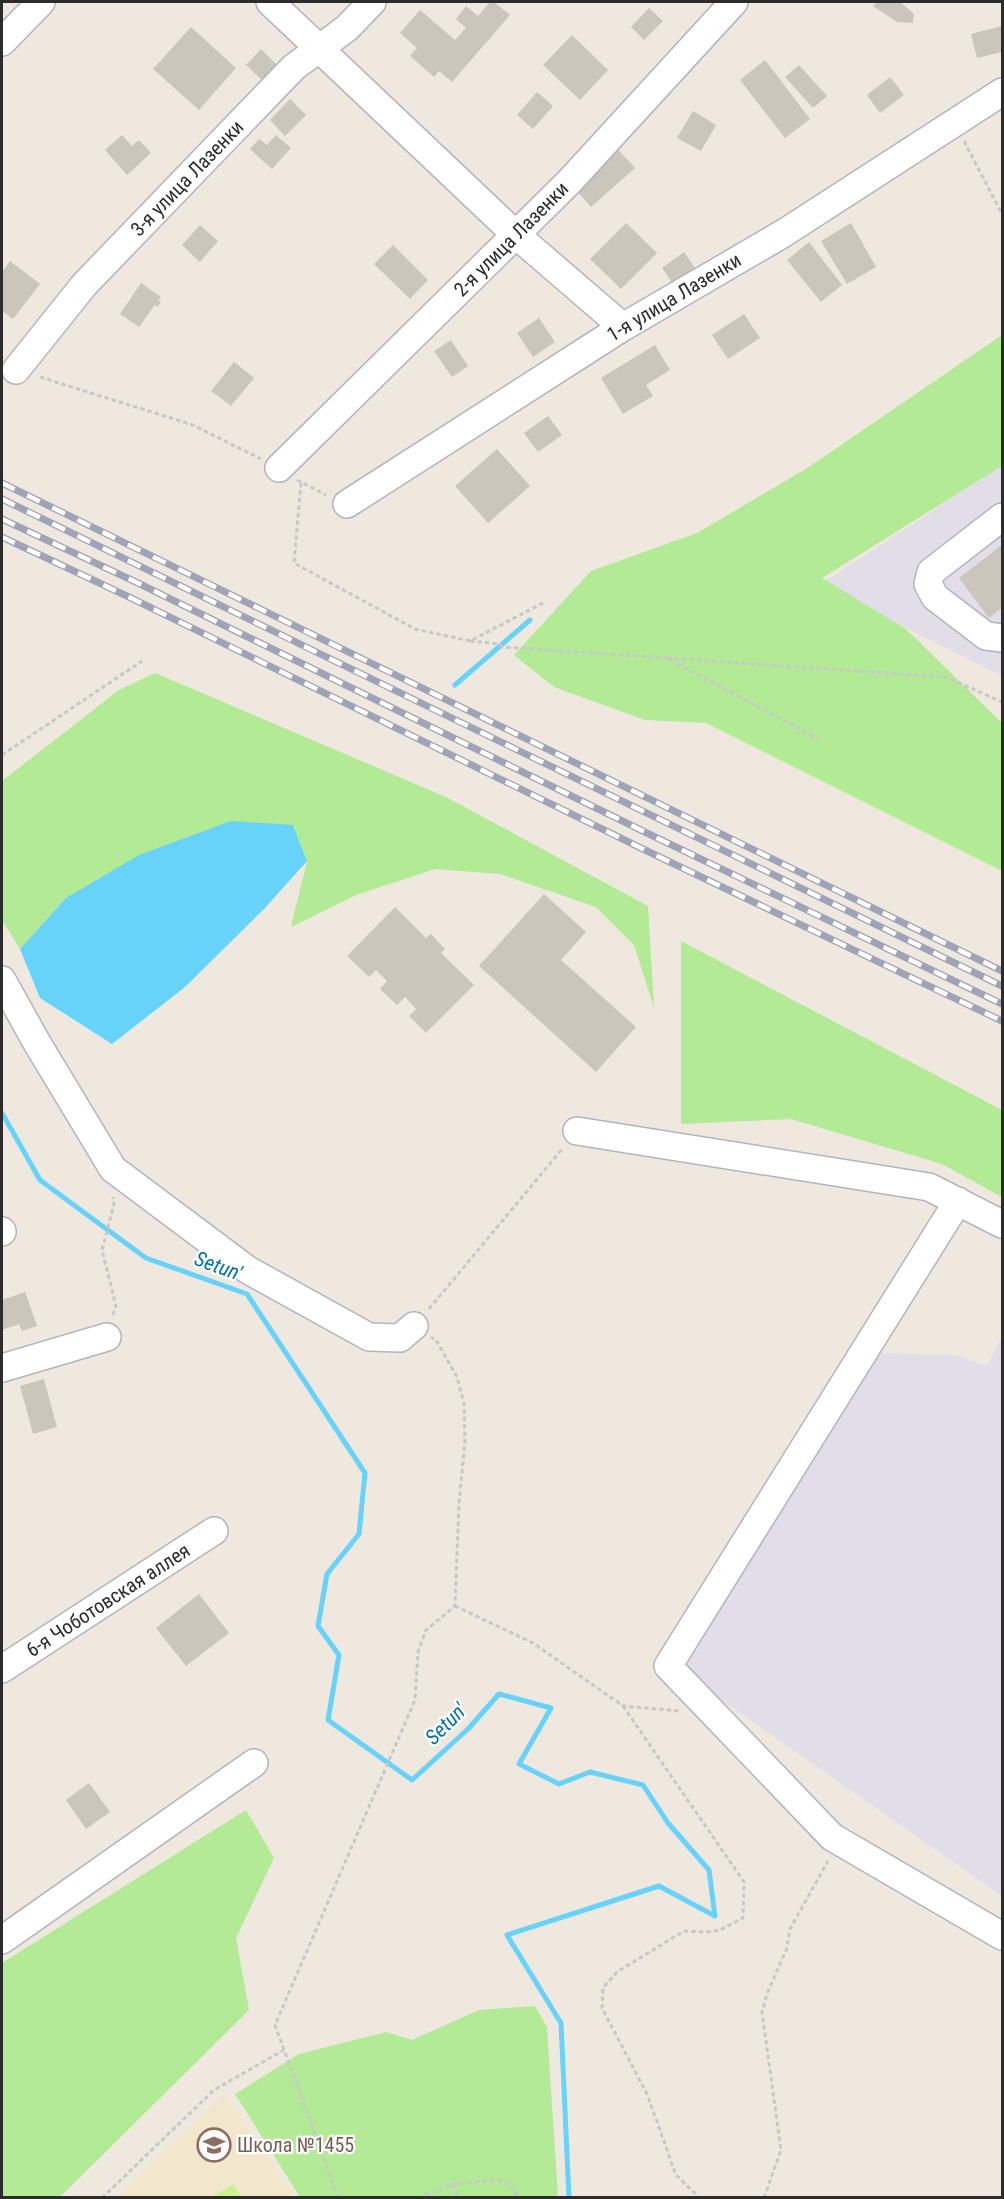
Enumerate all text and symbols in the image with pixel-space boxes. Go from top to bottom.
street label: 3-я улица Лазенки [125,115,249,241]
street label: 2-я улица Лазенки [449,177,573,301]
street label: 1-я улица Лазенки [603,248,745,346]
water label: Setun' [191,1246,246,1286]
street label: 6-я Чоботовская аллея [22,1538,194,1662]
water label: Setun' [420,1697,473,1750]
school or university icon: Школа №1455 [196,2127,232,2163]
place label: Школа №1455 [237,2133,354,2157]

